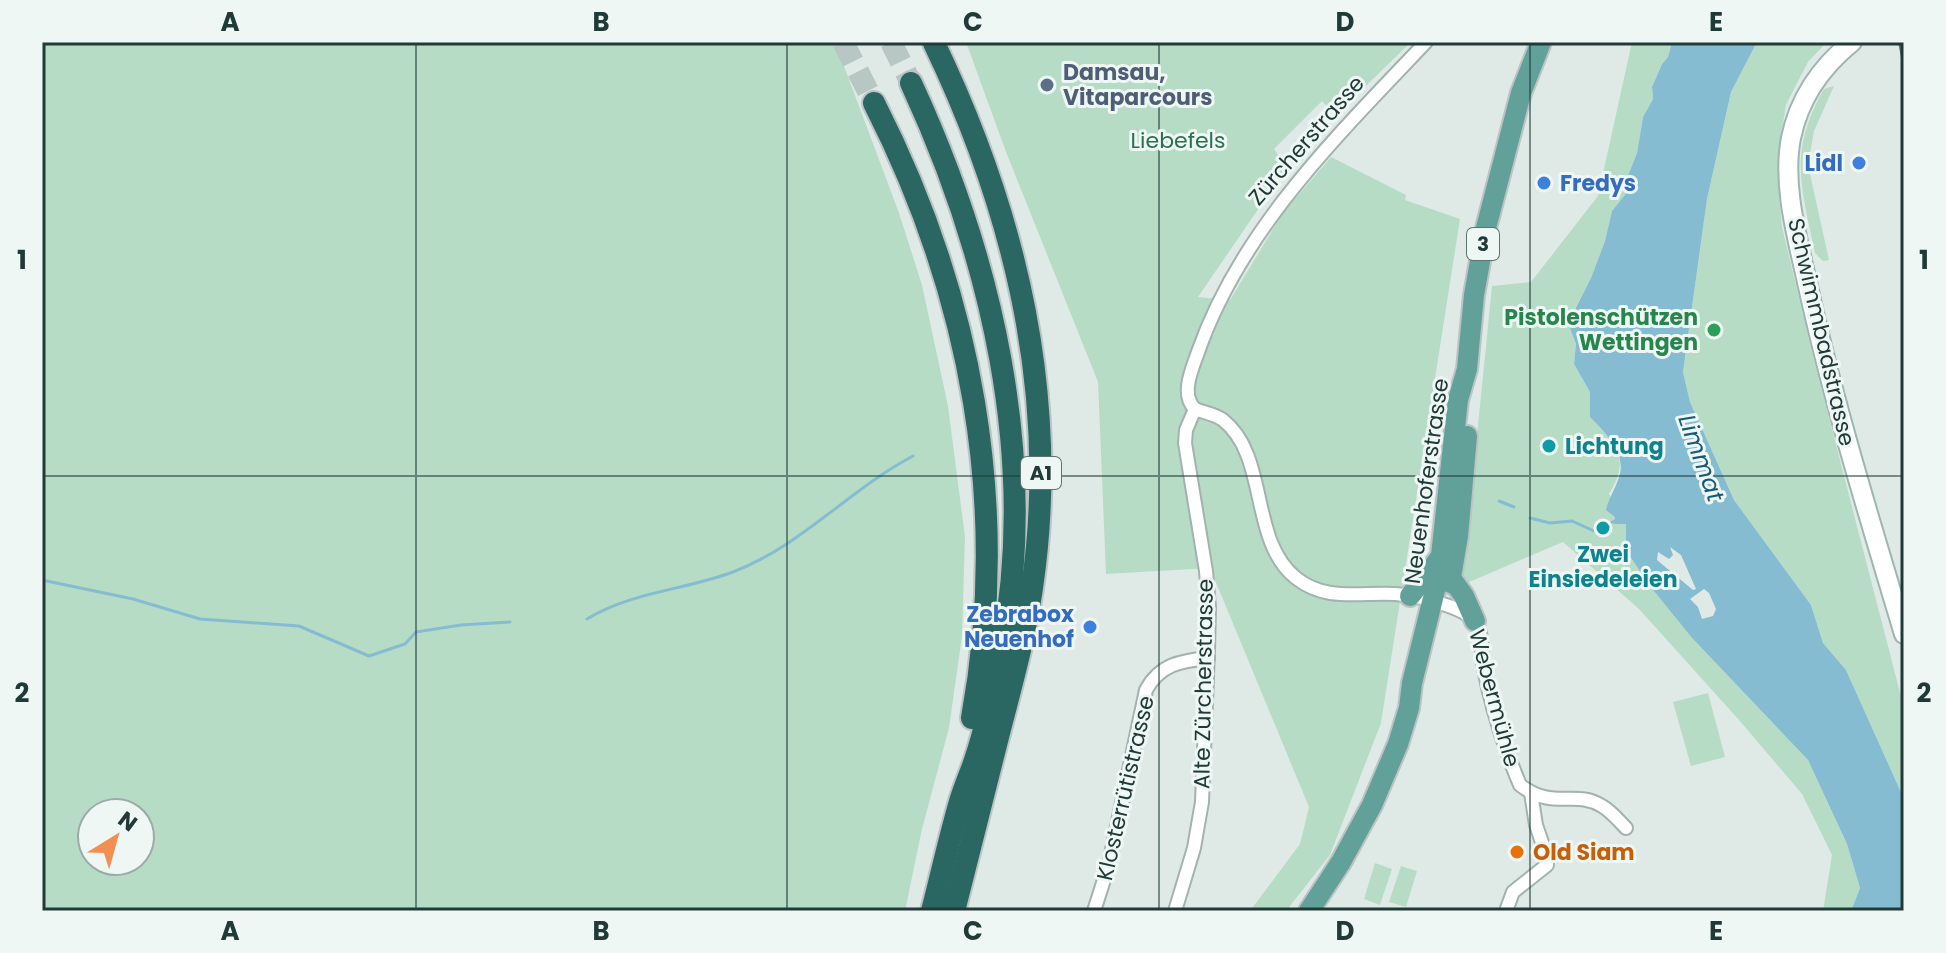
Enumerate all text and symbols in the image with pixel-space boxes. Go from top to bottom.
text: A [220,4,240,40]
text: B [592,4,610,40]
text: C [963,4,983,40]
text: D [1336,4,1355,40]
text: E [1709,4,1723,40]
place label: Damsau, Vitaparcours [1063,57,1213,113]
street label: Zürcherstrasse [1241,69,1371,212]
marker: Damsau, Vitaparcours [1038,76,1056,94]
park label: Liebefels [1131,125,1225,156]
place label: Lidl [1805,148,1843,179]
marker: Lidl [1850,154,1868,172]
place label: Fredys [1560,168,1636,199]
marker: Fredys [1535,174,1553,192]
street label: Schwimmbadstrasse [1780,215,1863,449]
road number: 3 [1467,228,1499,260]
text: 1 [17,242,27,278]
text: 1 [1919,242,1929,278]
place label: Pistolenschützen Wettingen [1504,302,1698,358]
marker: Pistolenschützen Wettingen [1705,321,1723,339]
street label: Neuenhoferstrasse [1397,376,1456,586]
water label: Limmat [1670,410,1733,507]
place label: Lichtung [1565,431,1664,462]
marker: Lichtung [1540,437,1558,455]
road number: A1 [1021,457,1061,489]
marker: Zwei Einsiedeleien [1594,519,1612,537]
place label: Zwei Einsiedeleien [1529,539,1677,595]
street label: Alte Zürcherstrasse [1186,579,1221,789]
place label: Zebrabox Neuenhof [964,599,1074,655]
marker: Zebrabox Neuenhof [1081,618,1099,636]
street label: Webermühle [1461,626,1528,771]
text: 2 [15,675,30,711]
text: 2 [1917,675,1932,711]
street label: Klosterrütistrasse [1089,693,1162,884]
north arrow [76,797,156,877]
text: N [112,804,144,839]
place label: Old Siam [1533,837,1635,868]
marker: Old Siam [1508,843,1526,861]
text: A [220,913,240,949]
text: B [592,913,610,949]
text: C [963,913,983,949]
text: D [1336,913,1355,949]
text: E [1709,913,1723,949]

